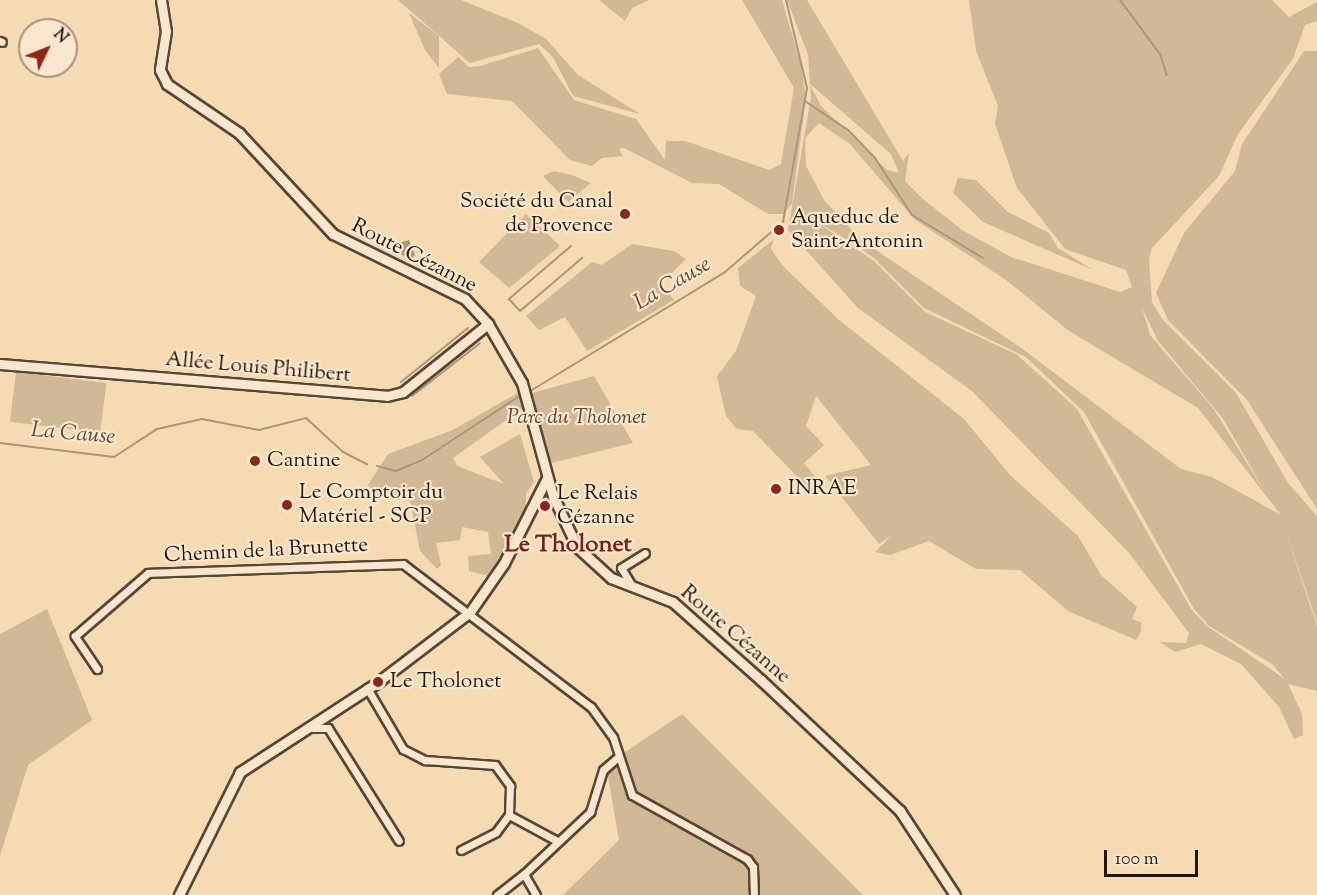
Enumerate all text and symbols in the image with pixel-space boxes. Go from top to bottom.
north arrow [18,18,78,78]
text: N [47,24,73,49]
place label: Société du Canal de Provence [460,189,613,239]
place label: Aqueduc de Saint-Antonin [791,205,923,255]
marker: Société du Canal de Provence [618,207,632,221]
street label: Route Cézanne [347,214,481,298]
marker: Aqueduc de Saint-Antonin [772,223,786,237]
water label: La Cause [630,252,716,318]
street label: Allée Louis Philibert [164,347,352,389]
park label: Parc du Tholonet [507,405,647,431]
water label: La Cause [30,418,116,452]
place label: Cantine [267,448,341,474]
marker: Cantine [248,454,262,468]
place label: INRAE [788,476,856,502]
place label: Le Comptoir du Matériel - SCP [299,480,443,530]
place label: Le Relais Cézanne [557,481,638,531]
marker: INRAE [769,482,783,496]
marker: Le Comptoir du Matériel - SCP [280,498,294,512]
marker: Le Relais Cézanne [538,499,552,513]
district label: Le Tholonet [504,532,632,560]
street label: Chemin de la Brunette [163,533,369,569]
street label: Route Cézanne [675,580,795,690]
place label: Le Tholonet [390,669,501,695]
marker: Le Tholonet [371,675,385,689]
scale bar [1107,838,1202,876]
text: 100 m [1115,847,1159,873]

